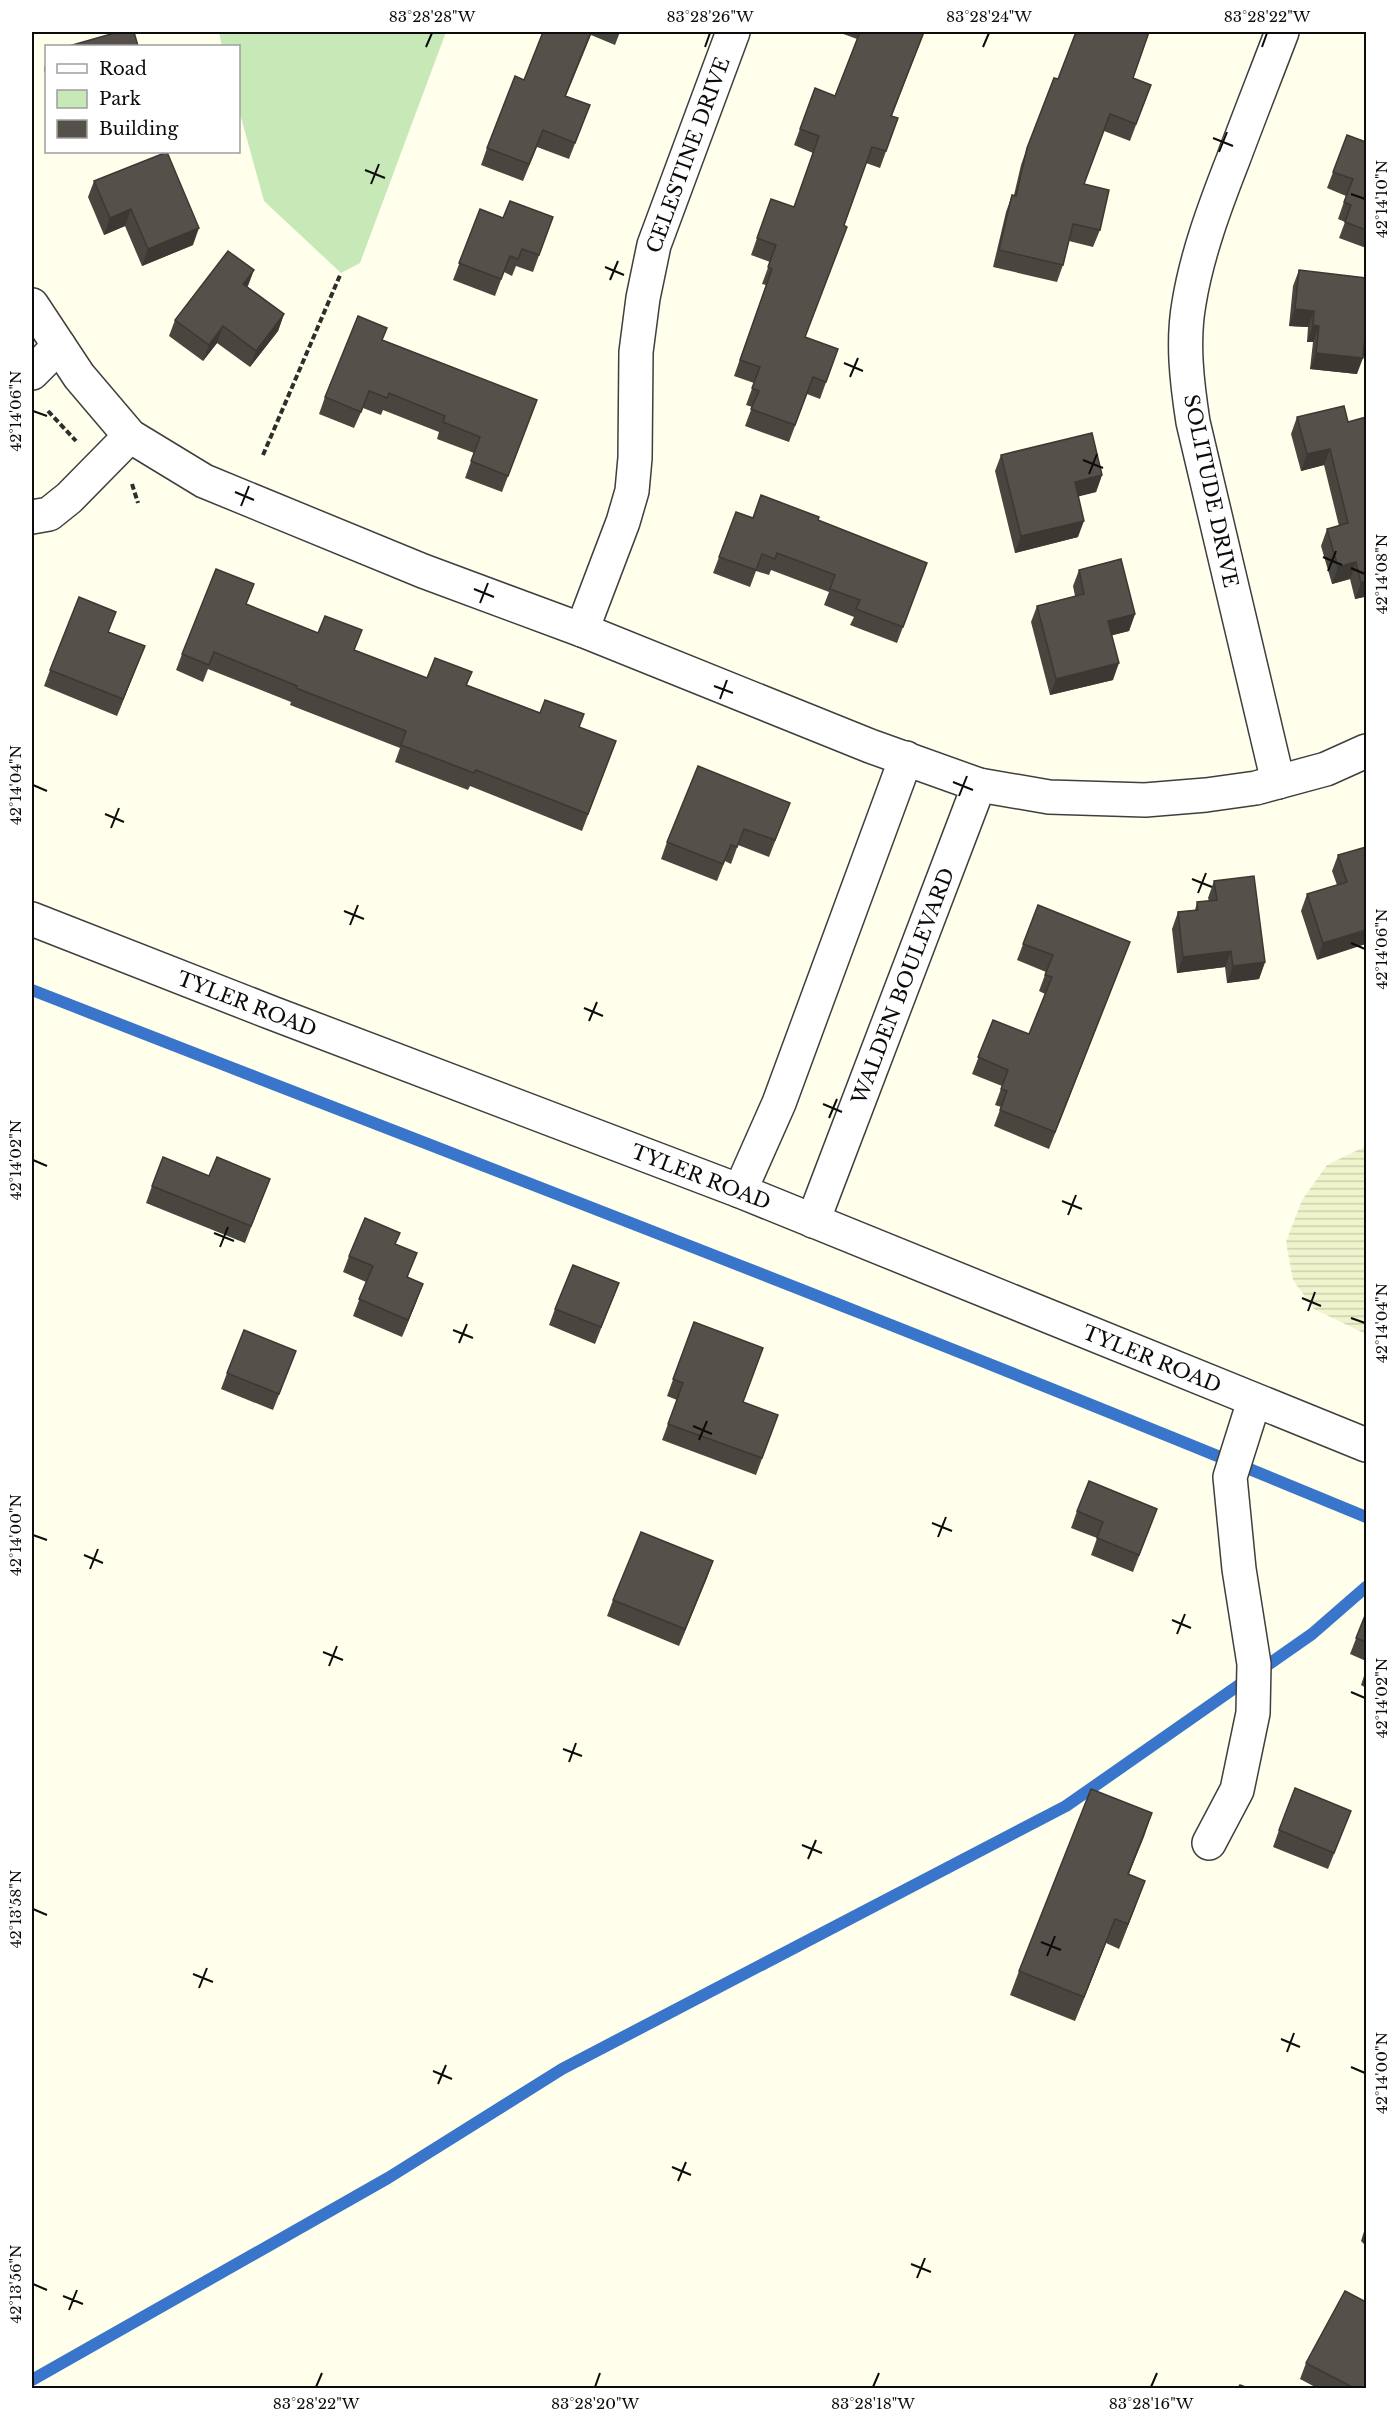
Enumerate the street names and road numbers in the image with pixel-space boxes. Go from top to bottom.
street label: CELESTINE DRIVE [641,54,735,256]
street label: SOLITUDE DRIVE [1179,392,1243,590]
street label: WALDEN BOULEVARD [846,864,959,1108]
street label: TYLER ROAD [174,966,320,1042]
street label: TYLER ROAD [628,1139,774,1215]
street label: TYLER ROAD [1079,1320,1225,1398]

